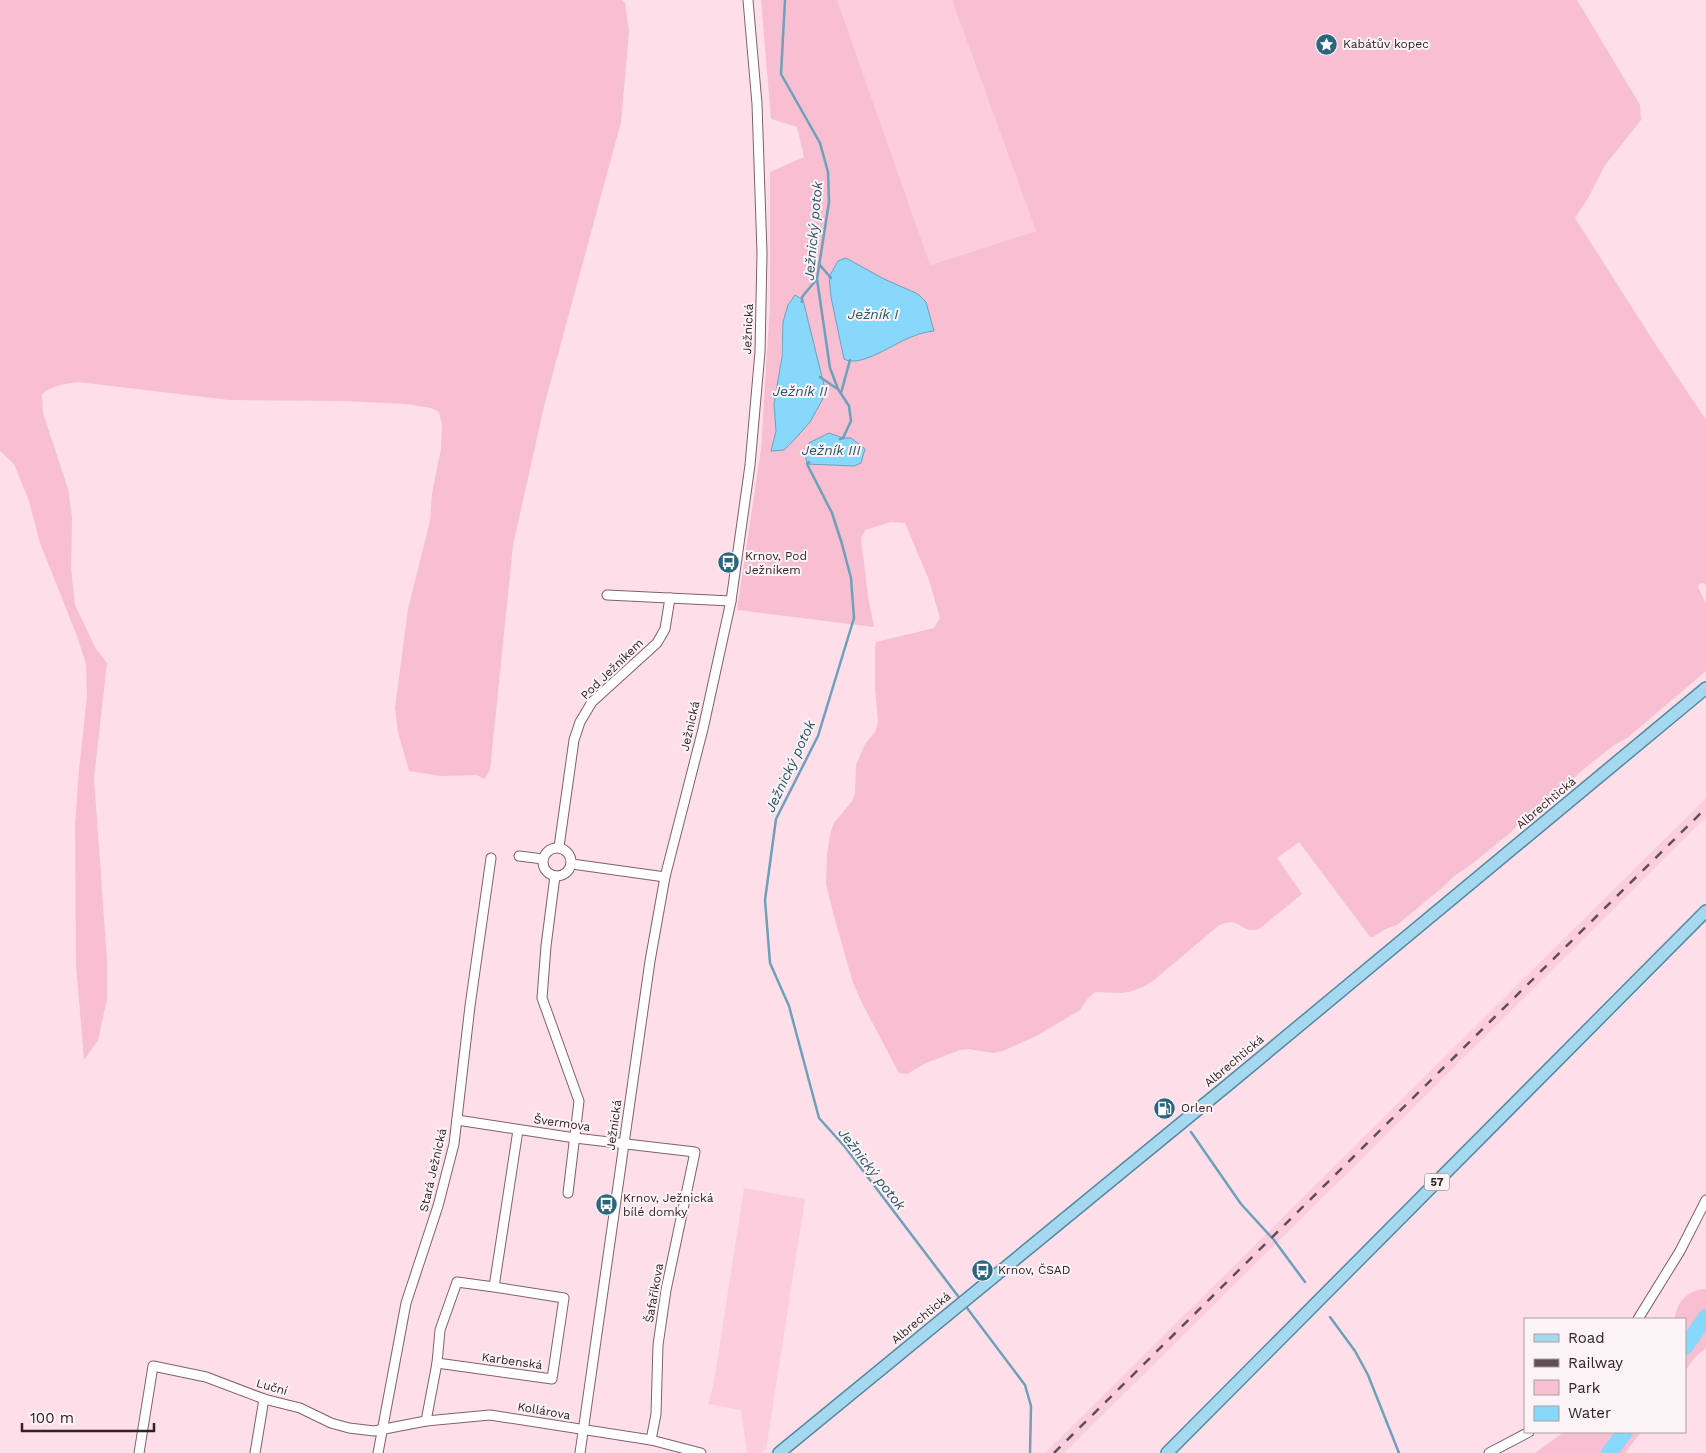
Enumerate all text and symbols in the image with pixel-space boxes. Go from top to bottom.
place icon: Kabátův kopec [1315,32,1339,56]
place label: Kabátův kopec [1343,37,1429,51]
water label: Ježnický potok [801,180,825,281]
street label: Ježnická [740,303,756,355]
water label: Ježník I [848,306,898,322]
water label: Ježník II [773,383,827,399]
water label: Ježník III [802,442,860,458]
place label: Krnov, Pod Ježníkem [745,549,807,577]
bus stop icon: Krnov, Pod Ježníkem [717,551,741,575]
street label: Pod Ježníkem [578,636,646,702]
street label: Ježnická [677,699,703,752]
water label: Ježnický potok [762,717,818,815]
street label: Albrechtická [1513,774,1579,832]
street label: Albrechtická [1201,1032,1267,1090]
fuel station icon: Orlen [1153,1096,1177,1120]
street label: Ježnická [604,1099,624,1151]
place label: Orlen [1181,1101,1213,1115]
street label: Švermova [533,1112,591,1134]
water label: Ježnický potok [835,1125,909,1213]
street label: Stará Ježnická [417,1127,449,1213]
road number: 57 [1424,1174,1450,1190]
place label: Krnov, Ježnická bílé domky [623,1191,714,1219]
bus stop icon: Krnov, Ježnická bílé domky [595,1193,619,1217]
bus stop icon: Krnov, ČSAD [970,1258,994,1282]
street label: Šafaříkova [642,1262,666,1324]
place label: Krnov, ČSAD [998,1263,1070,1277]
street label: Albrechtická [888,1289,954,1347]
legend [1524,1318,1686,1433]
text: Road [1568,1329,1605,1347]
street label: Karbenská [481,1350,543,1372]
text: Railway [1568,1354,1623,1372]
street label: Luční [255,1376,289,1398]
text: Park [1568,1379,1601,1397]
street label: Kollárova [516,1399,572,1423]
scale bar [22,1400,155,1432]
text: Water [1568,1404,1611,1422]
text: 100 m [30,1409,74,1427]

